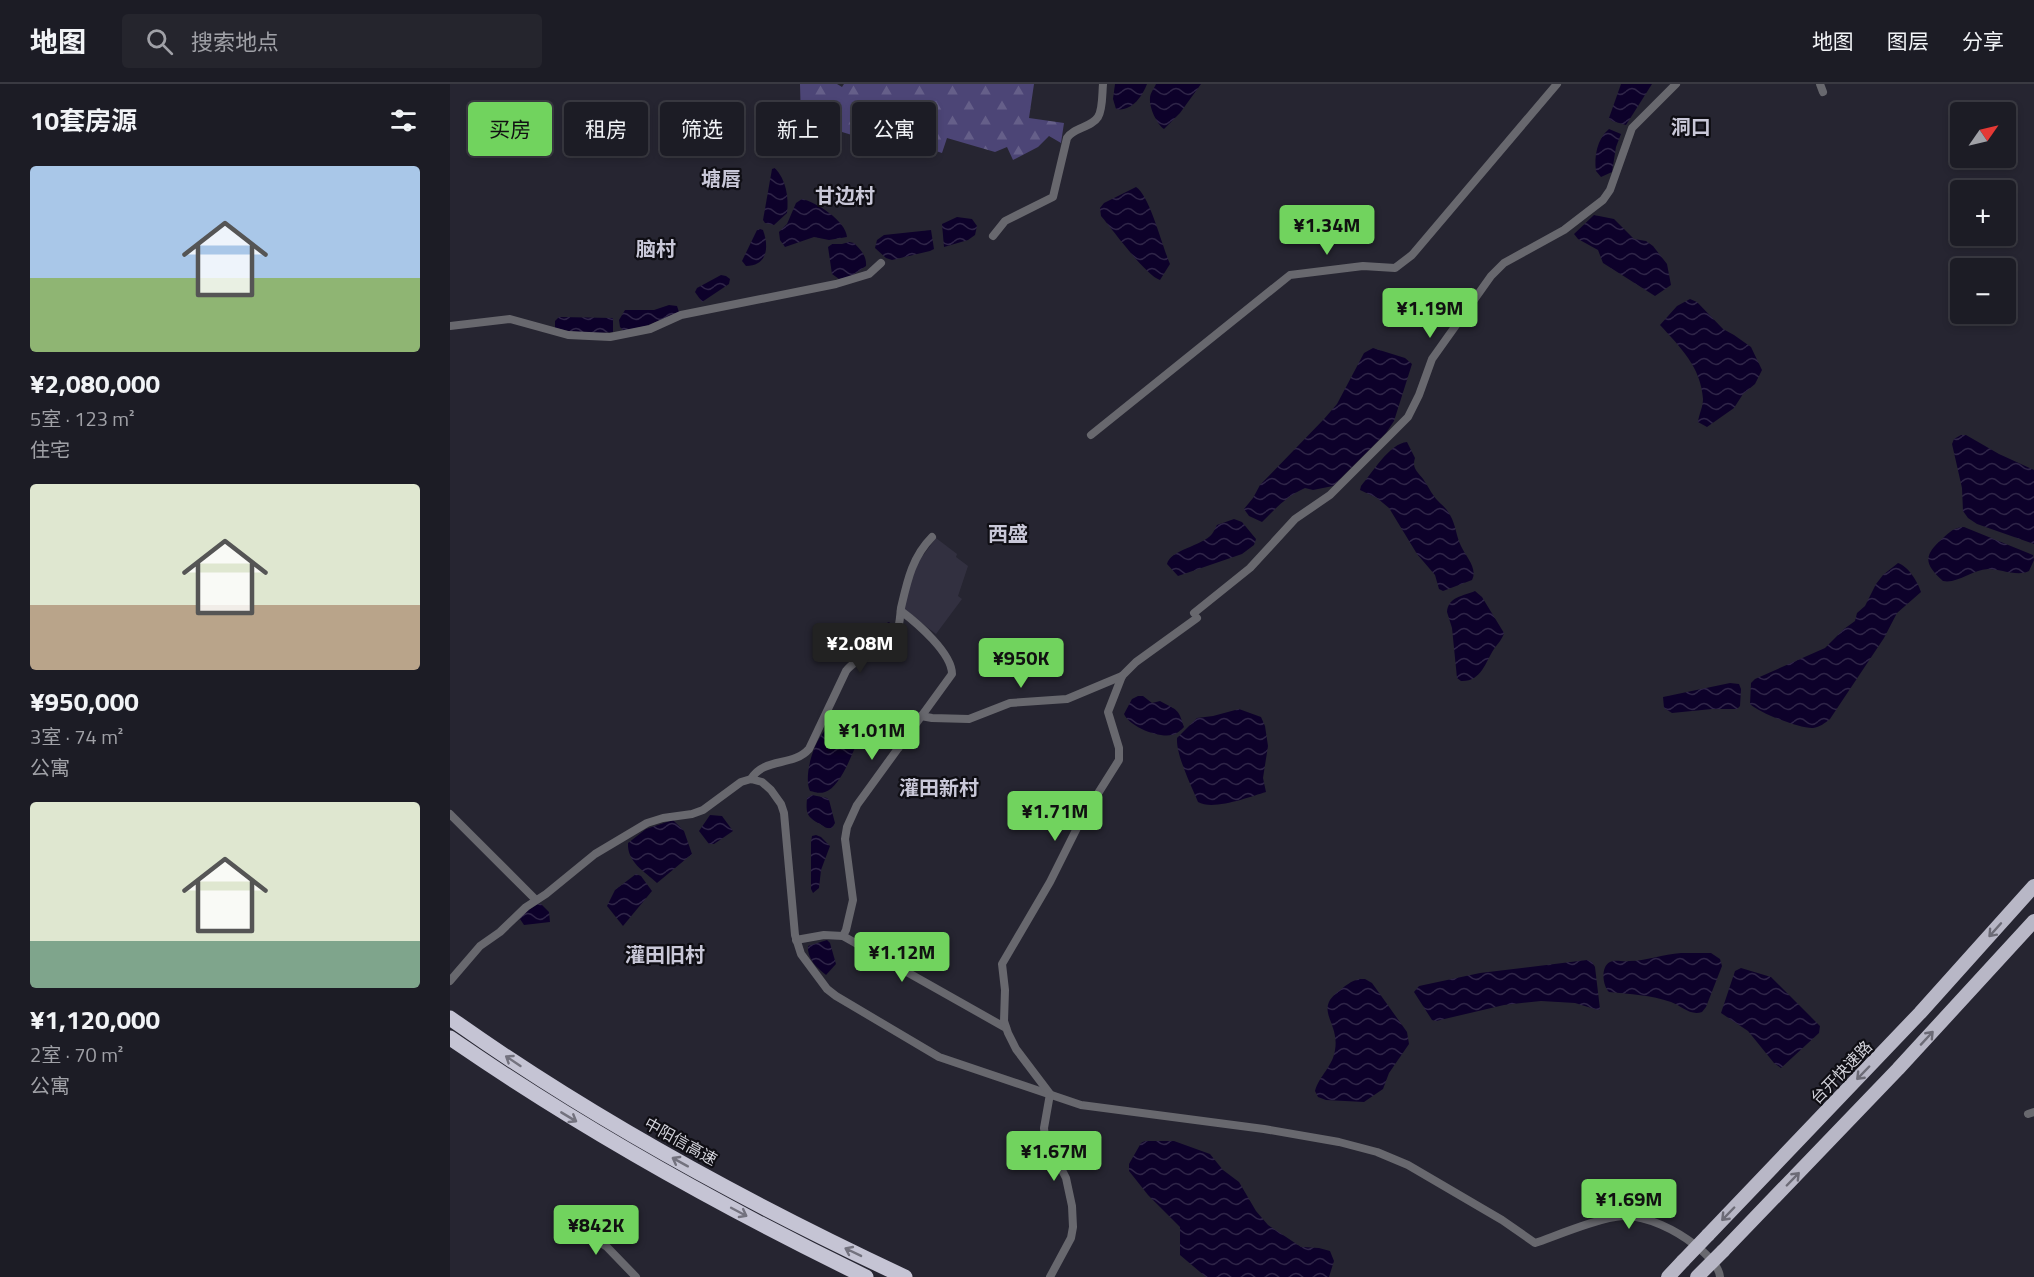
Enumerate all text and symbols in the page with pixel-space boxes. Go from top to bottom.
search box [122,14,542,68]
text: 地图 [30,20,86,63]
icon: search [143,25,176,58]
text: 搜索地点 [191,25,279,59]
text: 地图 [1812,25,1854,57]
text: 图层 [1887,25,1929,57]
text: 分享 [1962,25,2004,57]
text: 10套房源 [30,101,137,140]
chip: 买房 [468,102,552,156]
chip: 租房 [564,102,648,156]
chip: 筛选 [660,102,744,156]
chip: 新上 [756,102,840,156]
chip: 公寓 [852,102,936,156]
north arrow [1950,102,2016,168]
map controls [1950,102,2016,324]
icon: filters [387,104,420,137]
district label: 洞口 [1671,111,1711,142]
district label: 塘唇 [701,163,741,194]
district label: 甘边村 [815,180,875,211]
button: + [1950,180,2016,246]
icon: home [171,205,279,313]
pin: ¥1.34M [1278,205,1376,256]
text: ¥1.34M [1293,209,1361,240]
district label: 脑村 [636,233,676,264]
button: − [1950,258,2016,324]
pin: ¥1.19M [1381,288,1479,339]
text: ¥1.19M [1396,292,1464,323]
text: ¥2,080,000 [30,364,160,403]
text: 5室 · 123 m² [30,403,135,434]
text: 住宅 [30,434,70,465]
district label: 西盛 [988,518,1028,549]
icon: home [171,523,279,631]
pin: ¥2.08M [811,623,909,674]
text: ¥2.08M [826,627,894,658]
pin: ¥950K [979,638,1063,689]
text: ¥950K [993,642,1049,673]
text: ¥950,000 [30,682,139,721]
pin: ¥1.01M [823,710,921,761]
text: ¥1.01M [838,714,906,745]
text: 3室 · 74 m² [30,721,123,752]
text: 公寓 [30,752,70,783]
district label: 灌田新村 [899,772,979,803]
pin: ¥1.71M [1006,791,1104,842]
text: ¥1.71M [1021,795,1089,826]
icon: home [171,841,279,949]
one-way arrow [1988,922,2002,937]
pin: ¥1.12M [853,932,951,983]
text: ¥1.12M [868,936,936,967]
district label: 灌田旧村 [625,939,705,970]
text: ¥1,120,000 [30,1000,160,1039]
one-way arrow [1920,1031,1934,1046]
street label: 台开快速路 [1805,1035,1877,1109]
text: 2室 · 70 m² [30,1039,123,1070]
one-way arrow [505,1055,522,1067]
one-way arrow [1856,1066,1870,1081]
text: 公寓 [30,1070,70,1101]
one-way arrow [560,1111,577,1123]
street label: 中阳信高速 [640,1111,722,1171]
pin: ¥1.67M [1005,1131,1103,1182]
text: ¥1.67M [1020,1135,1088,1166]
one-way arrow [671,1156,689,1167]
one-way arrow [1786,1172,1800,1187]
pin: ¥1.69M [1580,1179,1678,1230]
text: ¥1.69M [1595,1183,1663,1214]
pin: ¥842K [554,1205,638,1256]
one-way arrow [729,1207,747,1219]
one-way arrow [1721,1207,1735,1222]
text: ¥842K [568,1209,624,1240]
one-way arrow [844,1245,862,1257]

